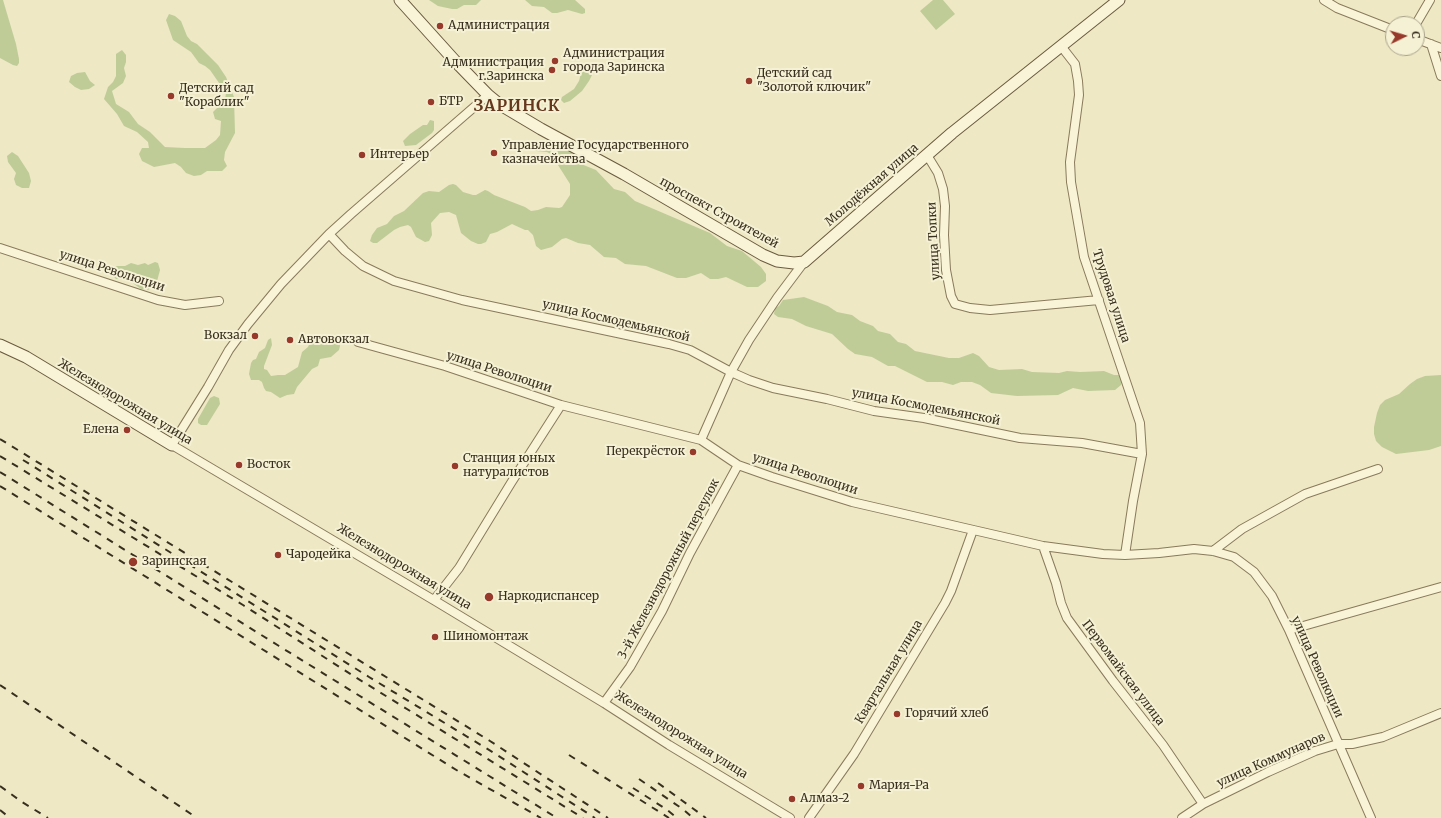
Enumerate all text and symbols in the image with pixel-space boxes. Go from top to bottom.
north arrow [1385,16,1425,56]
place label: Администрация [448,19,550,33]
marker: Администрация [435,21,445,31]
text: С [1409,31,1423,39]
place label: Администрация города Заринска [563,47,665,75]
place label: Администрация г.Заринска [442,56,544,84]
marker: Администрация города Заринска [550,56,560,66]
marker: Администрация г.Заринска [547,65,557,75]
place label: Детский сад "Золотой ключик" [757,67,871,95]
marker: Детский сад "Золотой ключик" [744,76,754,86]
place label: Детский сад "Кораблик" [179,82,254,110]
marker: Детский сад "Кораблик" [166,91,176,101]
place label: БТР [439,95,463,109]
district label: ЗАРИНСК [473,96,561,116]
marker: БТР [426,97,436,107]
place label: Управление Государственного казначейства [502,139,689,167]
street label: Молодёжная улица [823,141,921,229]
place label: Интерьер [370,148,429,162]
marker: Управление Государственного казначейства [489,148,499,158]
marker: Интерьер [357,150,367,160]
street label: проспект Строителей [657,174,781,252]
street label: улица Топки [925,202,943,280]
street label: улица Революции [57,247,167,295]
street label: Трудовая улица [1089,248,1133,344]
street label: улица Космодемьянской [541,297,691,345]
place label: Вокзал [204,329,247,343]
marker: Вокзал [250,331,260,341]
place label: Автовокзал [298,333,369,347]
marker: Автовокзал [285,335,295,345]
street label: улица Революции [444,348,554,396]
street label: Железнодорожная улица [55,356,195,448]
street label: улица Космодемьянской [850,386,1002,428]
place label: Елена [83,423,119,437]
marker: Елена [122,425,132,435]
place label: Перекрёсток [606,445,685,459]
marker: Перекрёсток [688,447,698,457]
street label: улица Революции [750,450,860,498]
place label: Станция юных натуралистов [463,452,555,480]
place label: Восток [247,458,291,472]
marker: Восток [234,460,244,470]
marker: Станция юных натуралистов [450,461,460,471]
street label: 3-й Железнодорожный переулок [615,476,723,662]
street label: Железнодорожная улица [334,521,474,613]
place label: Чародейка [286,548,351,562]
marker: Чародейка [273,550,283,560]
place label: Заринская [142,555,207,569]
marker: Заринская [127,556,139,568]
place label: Наркодиспансер [498,590,599,604]
marker: Наркодиспансер [483,591,495,603]
street label: улица Революции [1288,614,1346,720]
street label: Квартальная улица [852,618,926,726]
street label: Первомайская улица [1079,618,1167,728]
place label: Шиномонтаж [443,630,529,644]
marker: Шиномонтаж [430,632,440,642]
street label: Железнодорожная улица [612,688,750,782]
place label: Горячий хлеб [905,707,989,721]
marker: Горячий хлеб [892,709,902,719]
street label: улица Коммунаров [1215,730,1327,790]
place label: Мария-Ра [869,779,929,793]
marker: Мария-Ра [856,781,866,791]
place label: Алмаз-2 [800,792,849,806]
marker: Алмаз-2 [787,794,797,804]

